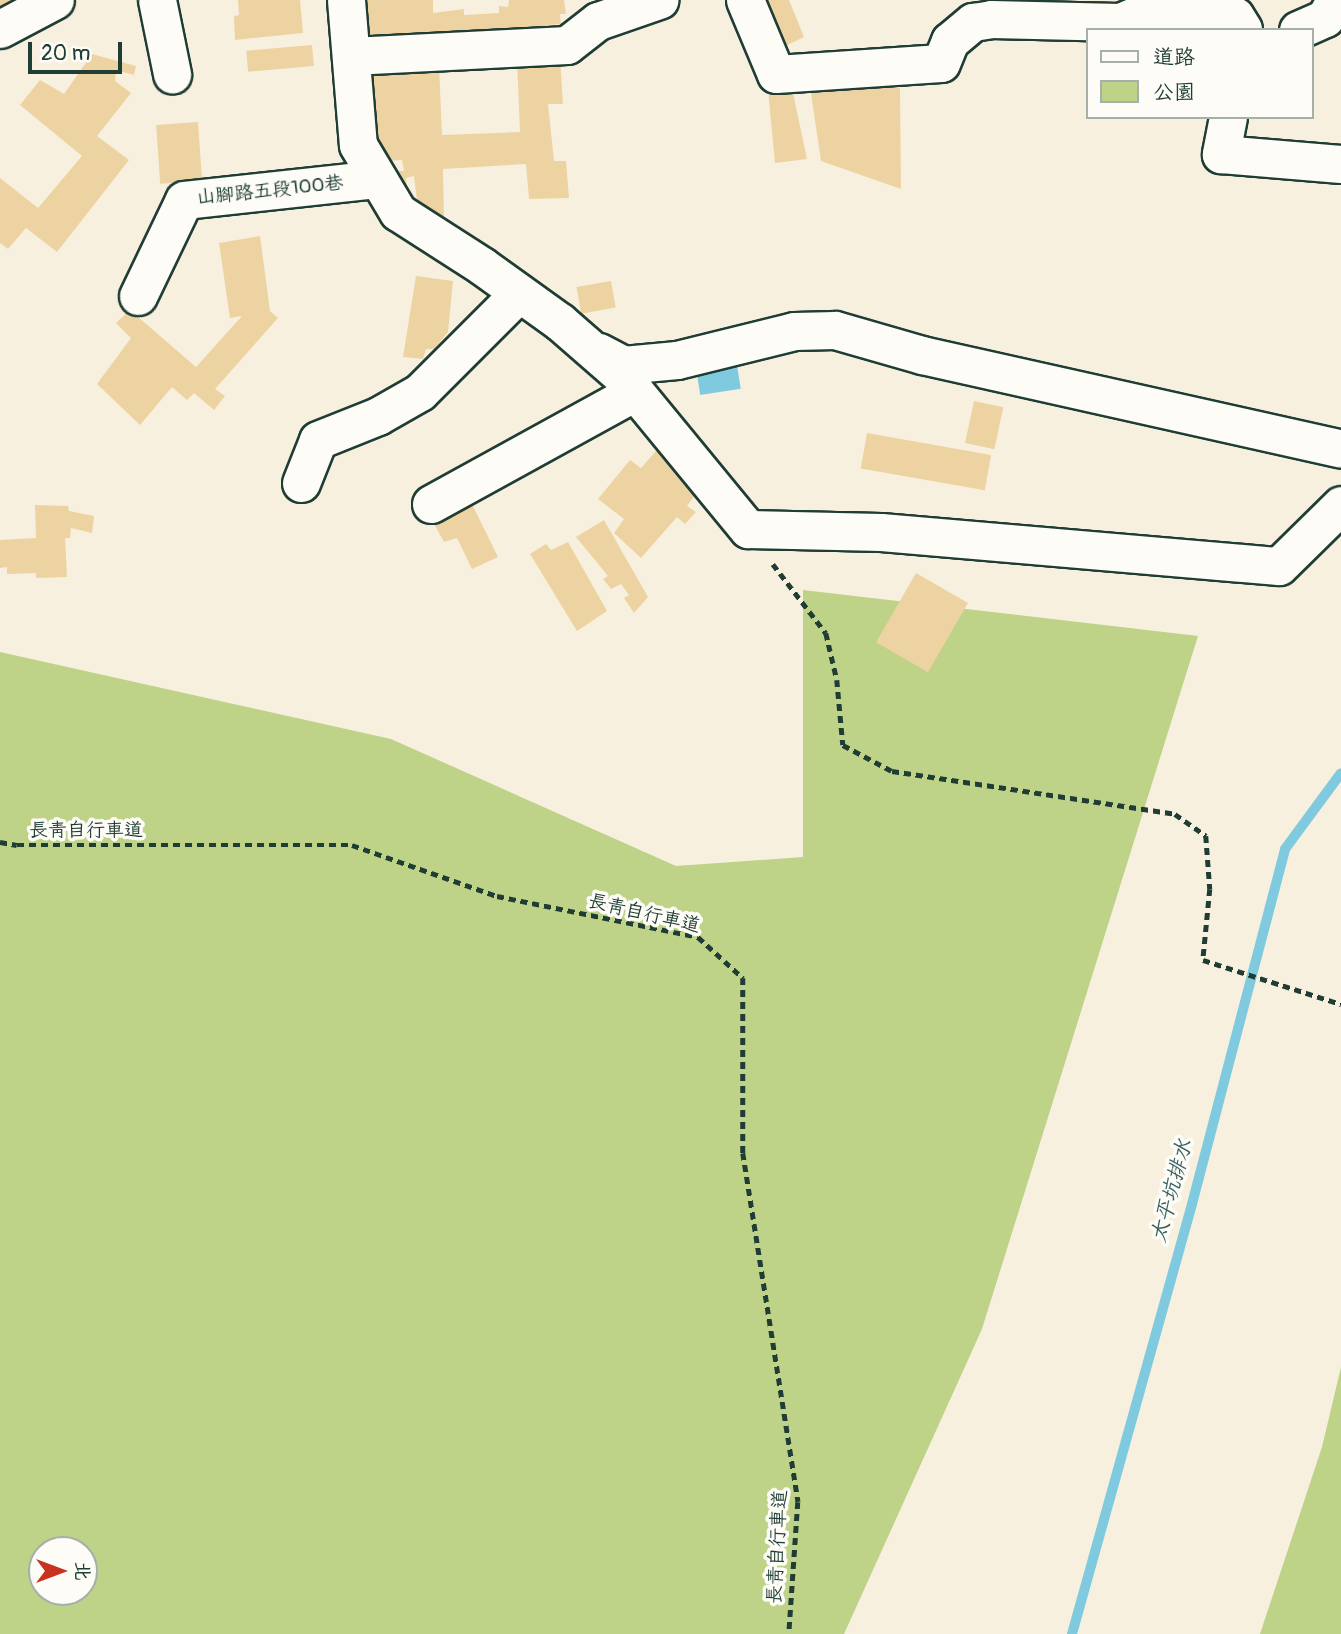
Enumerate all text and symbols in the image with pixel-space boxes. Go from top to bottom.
scale bar [32,28,126,72]
legend [1086,28,1313,119]
text: 20 m [41,40,90,67]
text: 道路 [1153,44,1195,71]
text: 公園 [1153,79,1195,106]
street label: 山腳路五段100巷 [196,172,344,210]
street label: 長青自行車道 [29,820,143,842]
street label: 長青自行車道 [586,890,702,938]
water label: 太平坑排水 [1146,1137,1198,1245]
street label: 長青自行車道 [764,1489,792,1605]
north arrow [28,1536,98,1606]
text: 北 [70,1561,94,1581]

